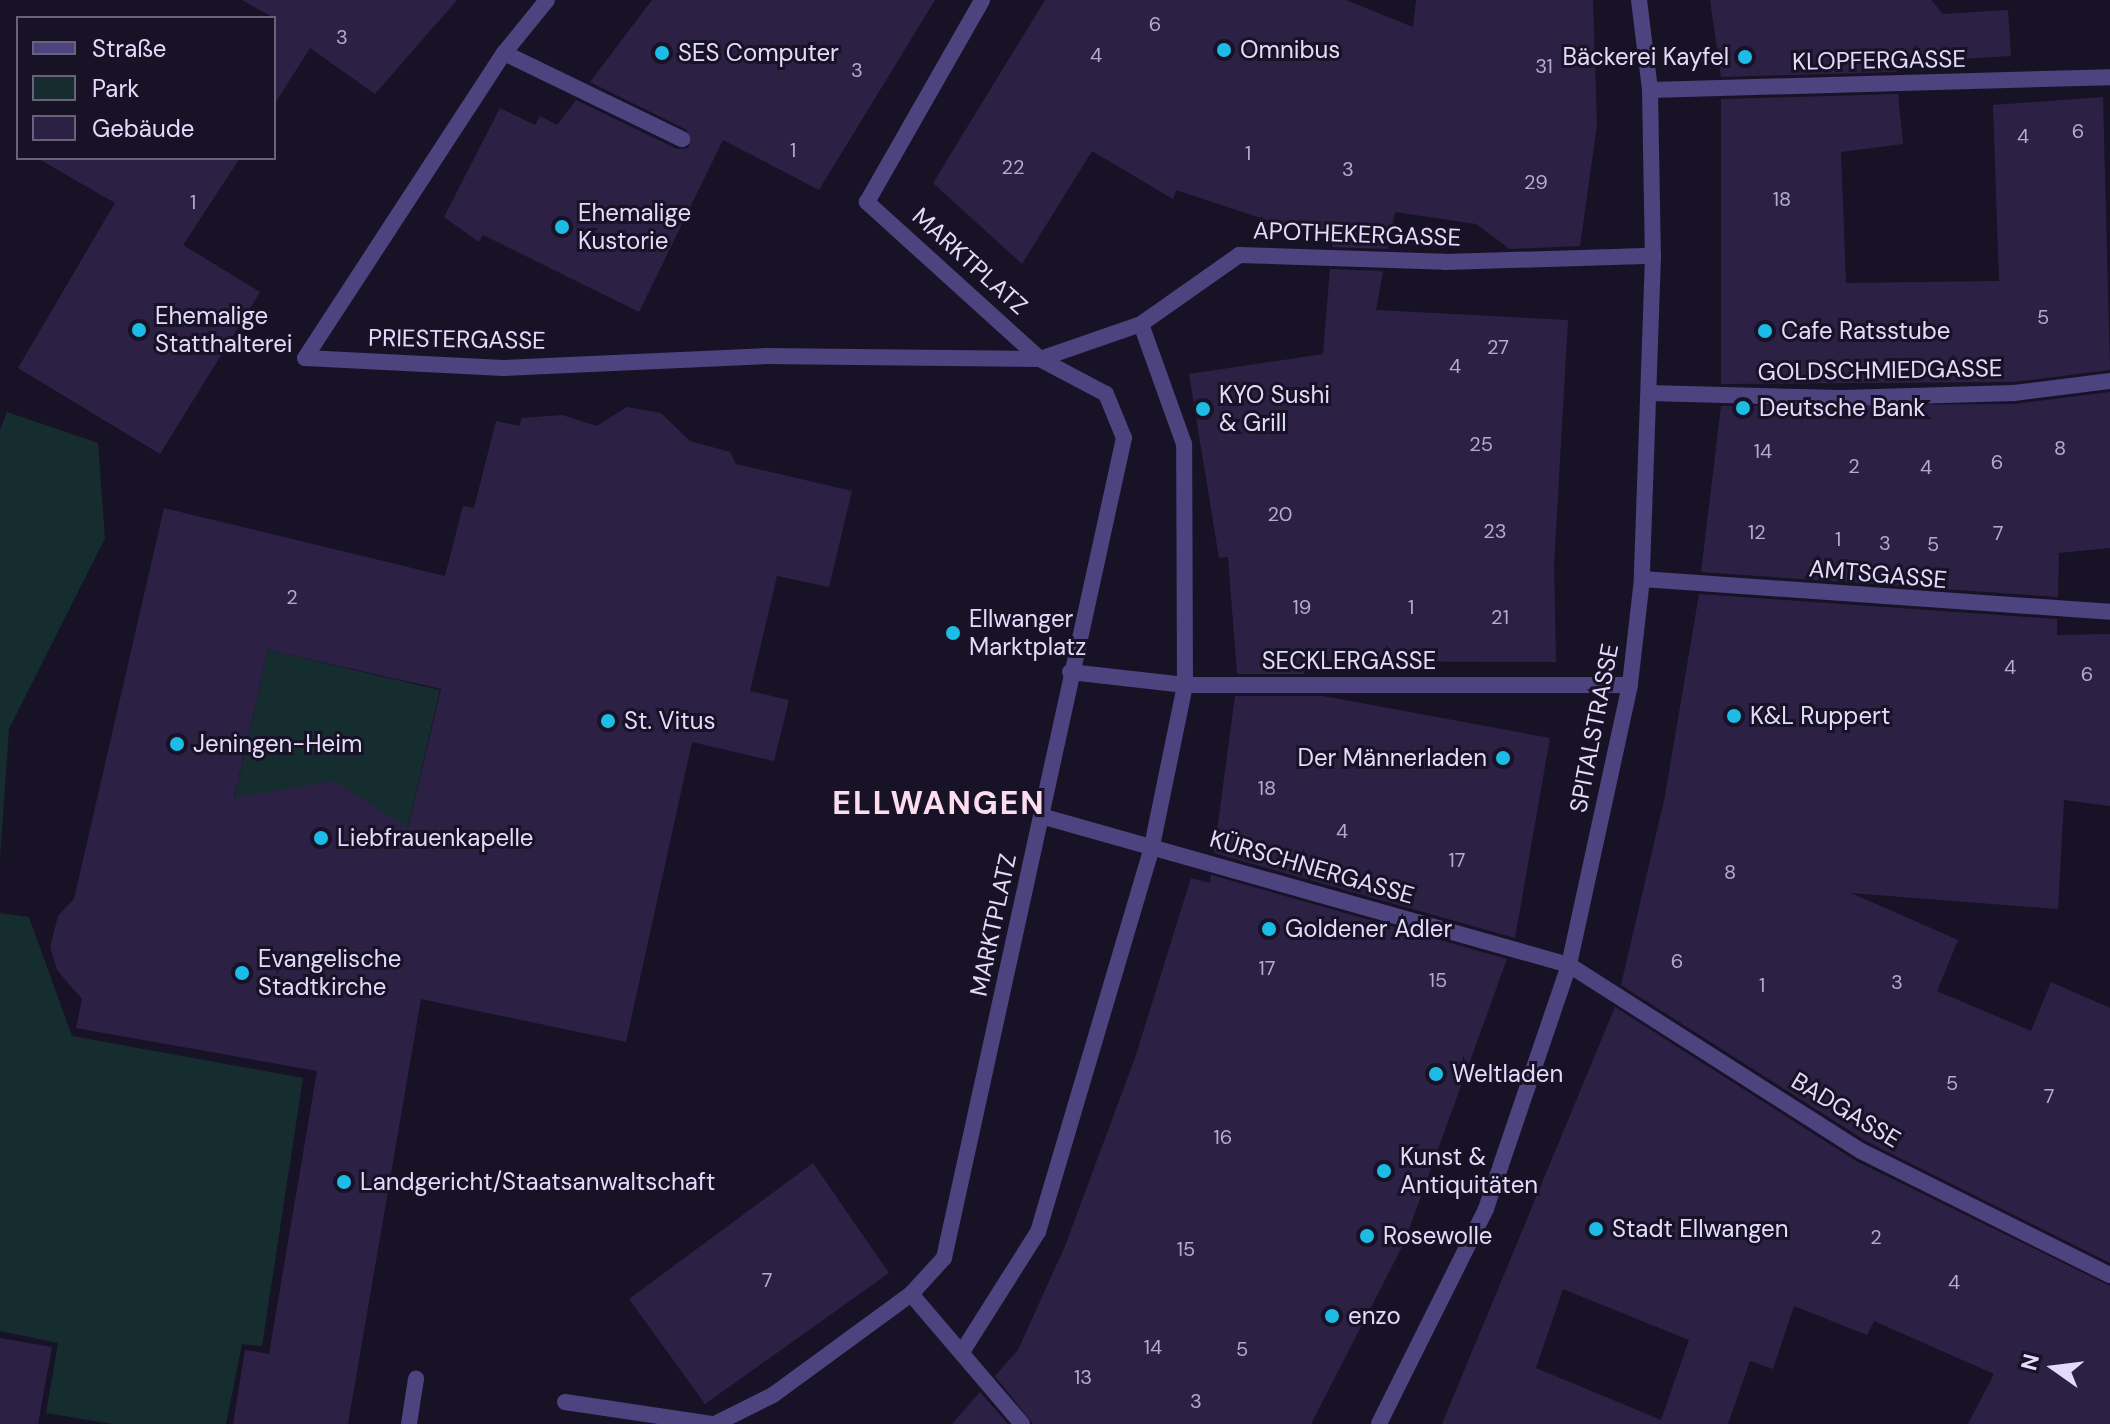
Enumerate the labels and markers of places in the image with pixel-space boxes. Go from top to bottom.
place label: Omnibus [1240,36,1340,64]
place label: SES Computer [678,39,839,67]
marker: Omnibus [1215,41,1233,59]
place label: Bäckerei Kayfel [1562,43,1729,71]
marker: SES Computer [653,44,671,62]
marker: Bäckerei Kayfel [1736,48,1754,66]
place label: Ehemalige Kustorie [578,199,691,255]
marker: Ehemalige Kustorie [553,218,571,236]
place label: Ehemalige Statthalterei [155,302,293,358]
place label: Cafe Ratsstube [1781,317,1950,345]
marker: Ehemalige Statthalterei [130,321,148,339]
marker: Cafe Ratsstube [1756,322,1774,340]
place label: KYO Sushi & Grill [1219,381,1330,437]
place label: Deutsche Bank [1759,394,1925,422]
marker: Deutsche Bank [1734,399,1752,417]
marker: KYO Sushi & Grill [1194,400,1212,418]
place label: Ellwanger Marktplatz [969,605,1086,661]
marker: Ellwanger Marktplatz [944,624,962,642]
place label: K&L Ruppert [1750,702,1890,730]
place label: St. Vitus [624,707,715,735]
marker: K&L Ruppert [1725,707,1743,725]
marker: St. Vitus [599,712,617,730]
place label: Jeningen-Heim [193,730,362,758]
marker: Jeningen-Heim [168,735,186,753]
place label: Der Männerladen [1297,744,1487,772]
marker: Der Männerladen [1494,749,1512,767]
place label: Liebfrauenkapelle [337,824,533,852]
marker: Liebfrauenkapelle [312,829,330,847]
place label: Goldener Adler [1285,915,1452,943]
marker: Goldener Adler [1260,920,1278,938]
place label: Evangelische Stadtkirche [258,945,401,1001]
marker: Evangelische Stadtkirche [233,964,251,982]
place label: Weltladen [1452,1060,1563,1088]
marker: Weltladen [1427,1065,1445,1083]
place label: Kunst & Antiquitäten [1400,1143,1538,1199]
marker: Kunst & Antiquitäten [1375,1162,1393,1180]
place label: Landgericht/Staatsanwaltschaft [360,1168,715,1196]
marker: Landgericht/Staatsanwaltschaft [335,1173,353,1191]
place label: Stadt Ellwangen [1612,1215,1789,1243]
marker: Stadt Ellwangen [1587,1220,1605,1238]
place label: Rosewolle [1383,1222,1492,1250]
marker: Rosewolle [1358,1227,1376,1245]
place label: enzo [1348,1302,1401,1330]
marker: enzo [1323,1307,1341,1325]

